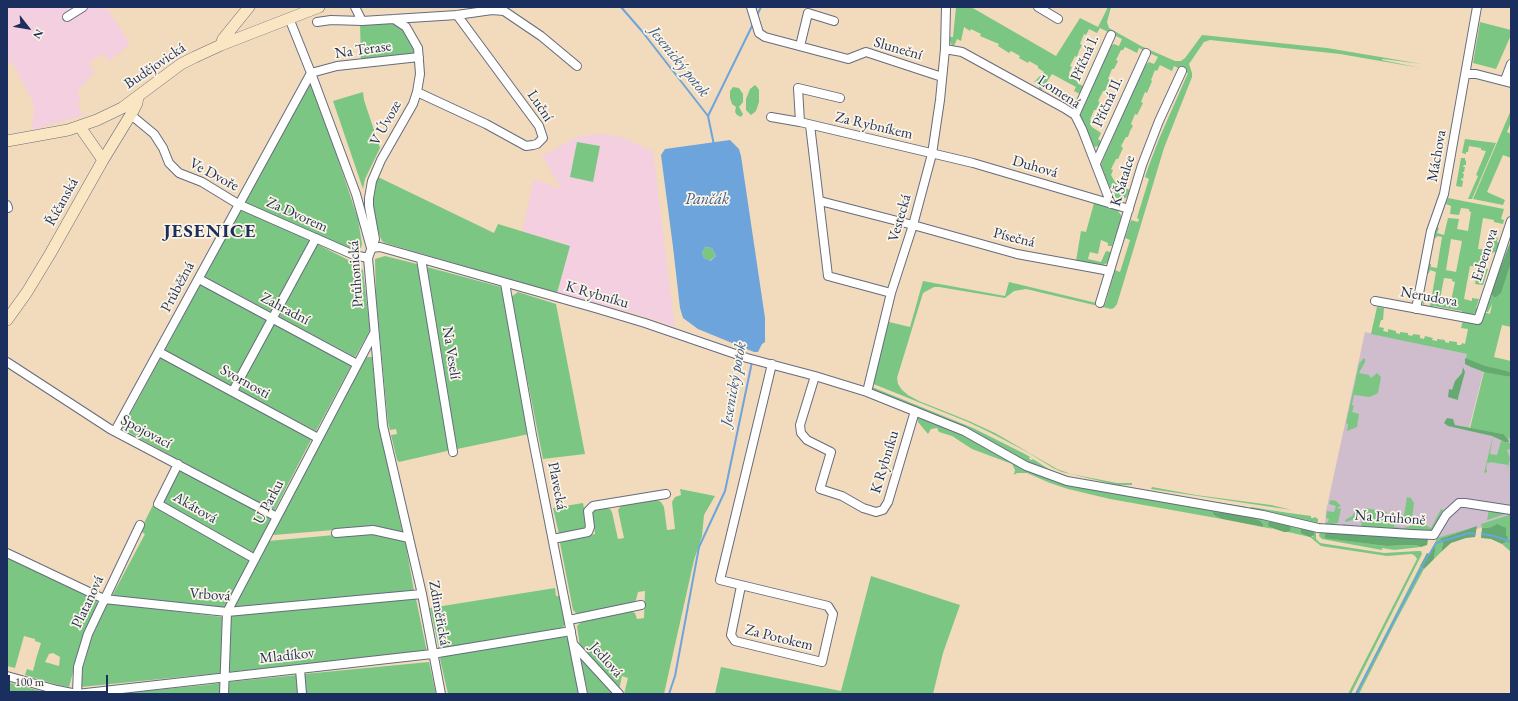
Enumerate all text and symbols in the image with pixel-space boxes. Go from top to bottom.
north arrow [8,8,48,48]
water label: Jesenický potok [645,23,713,101]
text: N [30,27,47,42]
street label: Příčná I. [1067,32,1103,84]
street label: Sluneční [872,34,924,64]
street label: Na Terase [334,37,392,63]
street label: Budějovická [121,39,189,93]
street label: Lomená [1034,71,1084,113]
street label: Příčná II. [1089,74,1127,130]
street label: Luční [523,87,557,125]
street label: V Úvoze [366,97,406,149]
street label: Za Rybníkem [833,108,915,144]
street label: Máchova [1424,129,1450,183]
street label: Duhová [1010,152,1060,182]
street label: K Šátalce [1107,153,1139,209]
street label: Ve Dvoře [186,155,242,195]
street label: Říčanská [42,175,82,229]
water label: Pančák [685,190,729,210]
street label: Vestecká [885,192,915,244]
street label: Za Dvorem [263,193,331,237]
district label: JESENICE [164,221,256,243]
street label: Písečná [991,224,1037,252]
street label: Erbenova [1468,226,1502,284]
street label: Průhonická [345,240,367,308]
street label: Průběžná [157,259,199,315]
street label: K Rybníku [563,277,631,313]
street label: Nerudova [1399,283,1459,311]
street label: Zahradní [257,289,313,329]
street label: Na Veselí [438,325,464,381]
water label: Jesenický potok [717,340,751,428]
street label: Svornosti [217,361,273,403]
street label: Spojovací [118,411,174,453]
street label: K Rybníku [867,428,903,496]
street label: Plavecká [544,460,570,512]
street label: U Parku [250,477,288,527]
street label: Akátová [170,488,220,528]
street label: Na Průhoně [1354,507,1426,529]
street label: Platanová [68,573,108,631]
street label: Zdiměřická [424,579,454,647]
street label: Vrbová [189,585,231,605]
street label: Za Potokem [743,621,815,655]
street label: Jedlová [585,639,627,681]
street label: Mladíkov [259,644,315,668]
scale bar [10,667,110,693]
text: 100 m [15,674,44,690]

